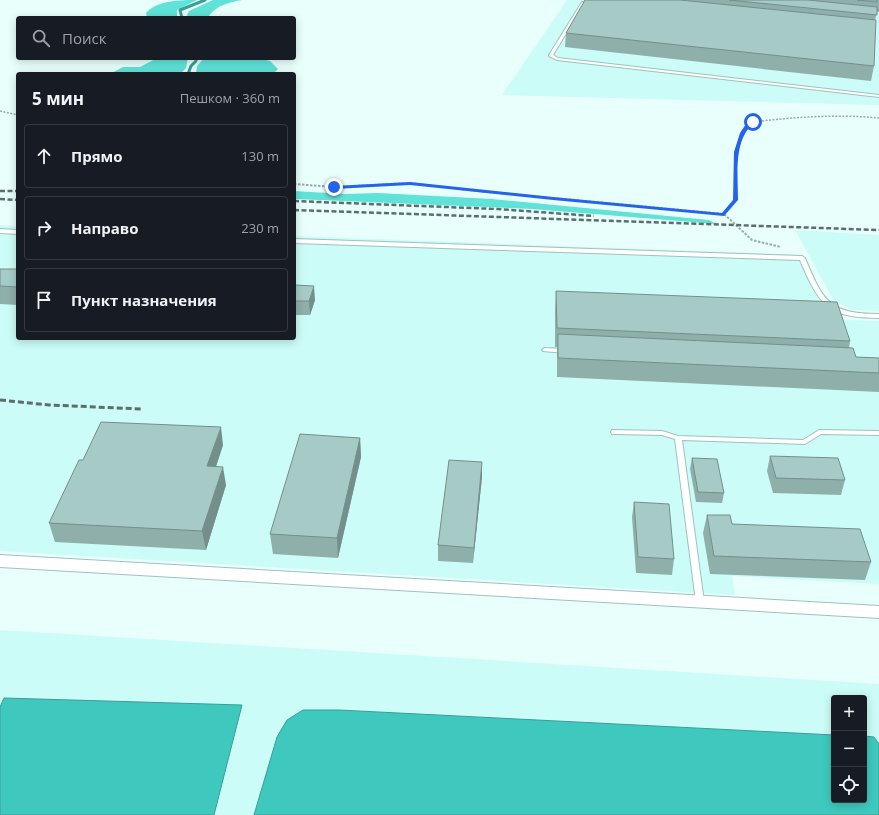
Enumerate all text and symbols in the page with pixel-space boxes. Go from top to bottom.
search box [16,16,296,60]
icon: search [30,27,52,49]
text: Поиск [62,28,106,48]
text: 5 мин [32,87,84,110]
text: Пешком · 360 m [180,89,280,107]
route start [744,113,762,131]
icon: ahead [33,145,55,167]
text: Прямо [71,146,123,166]
text: 130 m [241,147,279,165]
route end [325,178,343,196]
icon: right [33,217,55,239]
text: Направо [71,218,139,238]
text: 230 m [241,219,279,237]
icon: arrive [33,289,55,311]
text: Пункт назначения [71,290,217,310]
map controls [831,695,867,803]
button: + [831,695,867,731]
button: − [831,731,867,767]
button: locate [831,767,867,803]

